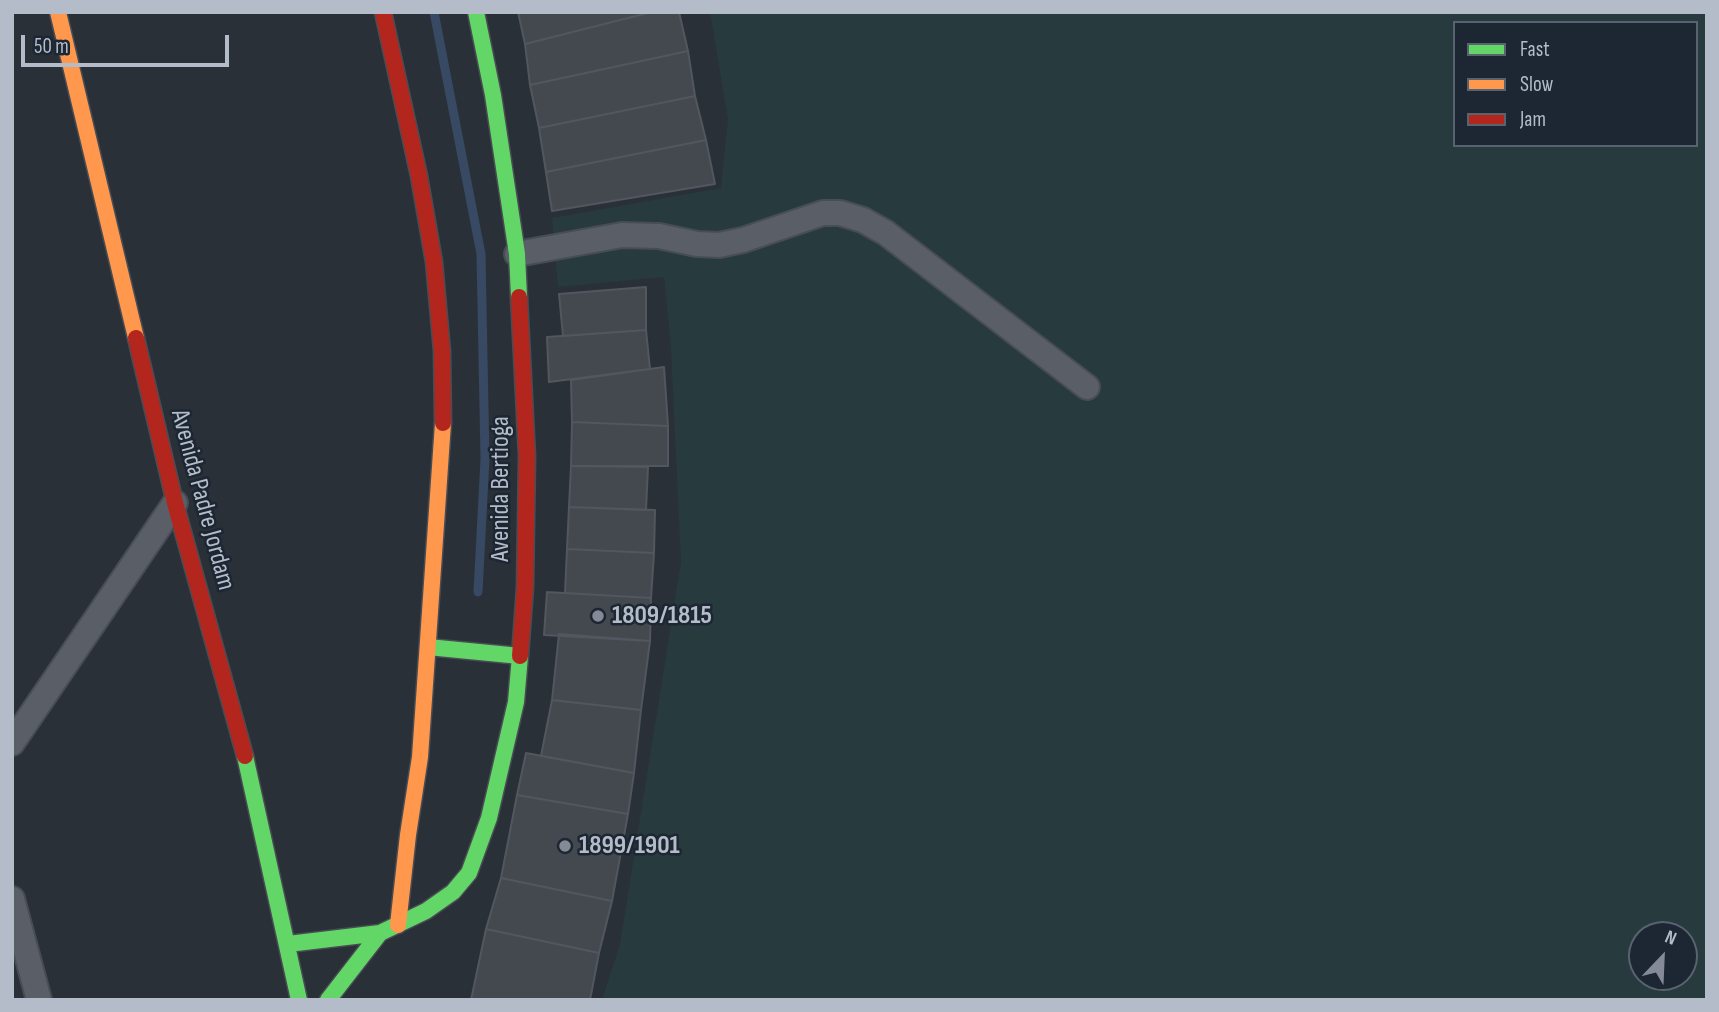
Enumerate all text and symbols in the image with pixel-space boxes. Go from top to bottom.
scale bar [24,21,233,65]
legend [1453,21,1698,147]
text: 50 m [34,34,69,59]
text: Fast [1520,37,1550,62]
text: Slow [1520,72,1553,97]
text: Jam [1520,107,1546,132]
street label: Avenida Padre Jordam [163,406,241,594]
street label: Avenida Bertioga [485,416,517,562]
place label: 1809/1815 [612,600,712,632]
marker: 1809/1815 [590,608,606,624]
place label: 1899/1901 [579,830,680,862]
marker: 1899/1901 [557,838,573,854]
north arrow [1628,921,1698,991]
text: N [1661,925,1680,951]

